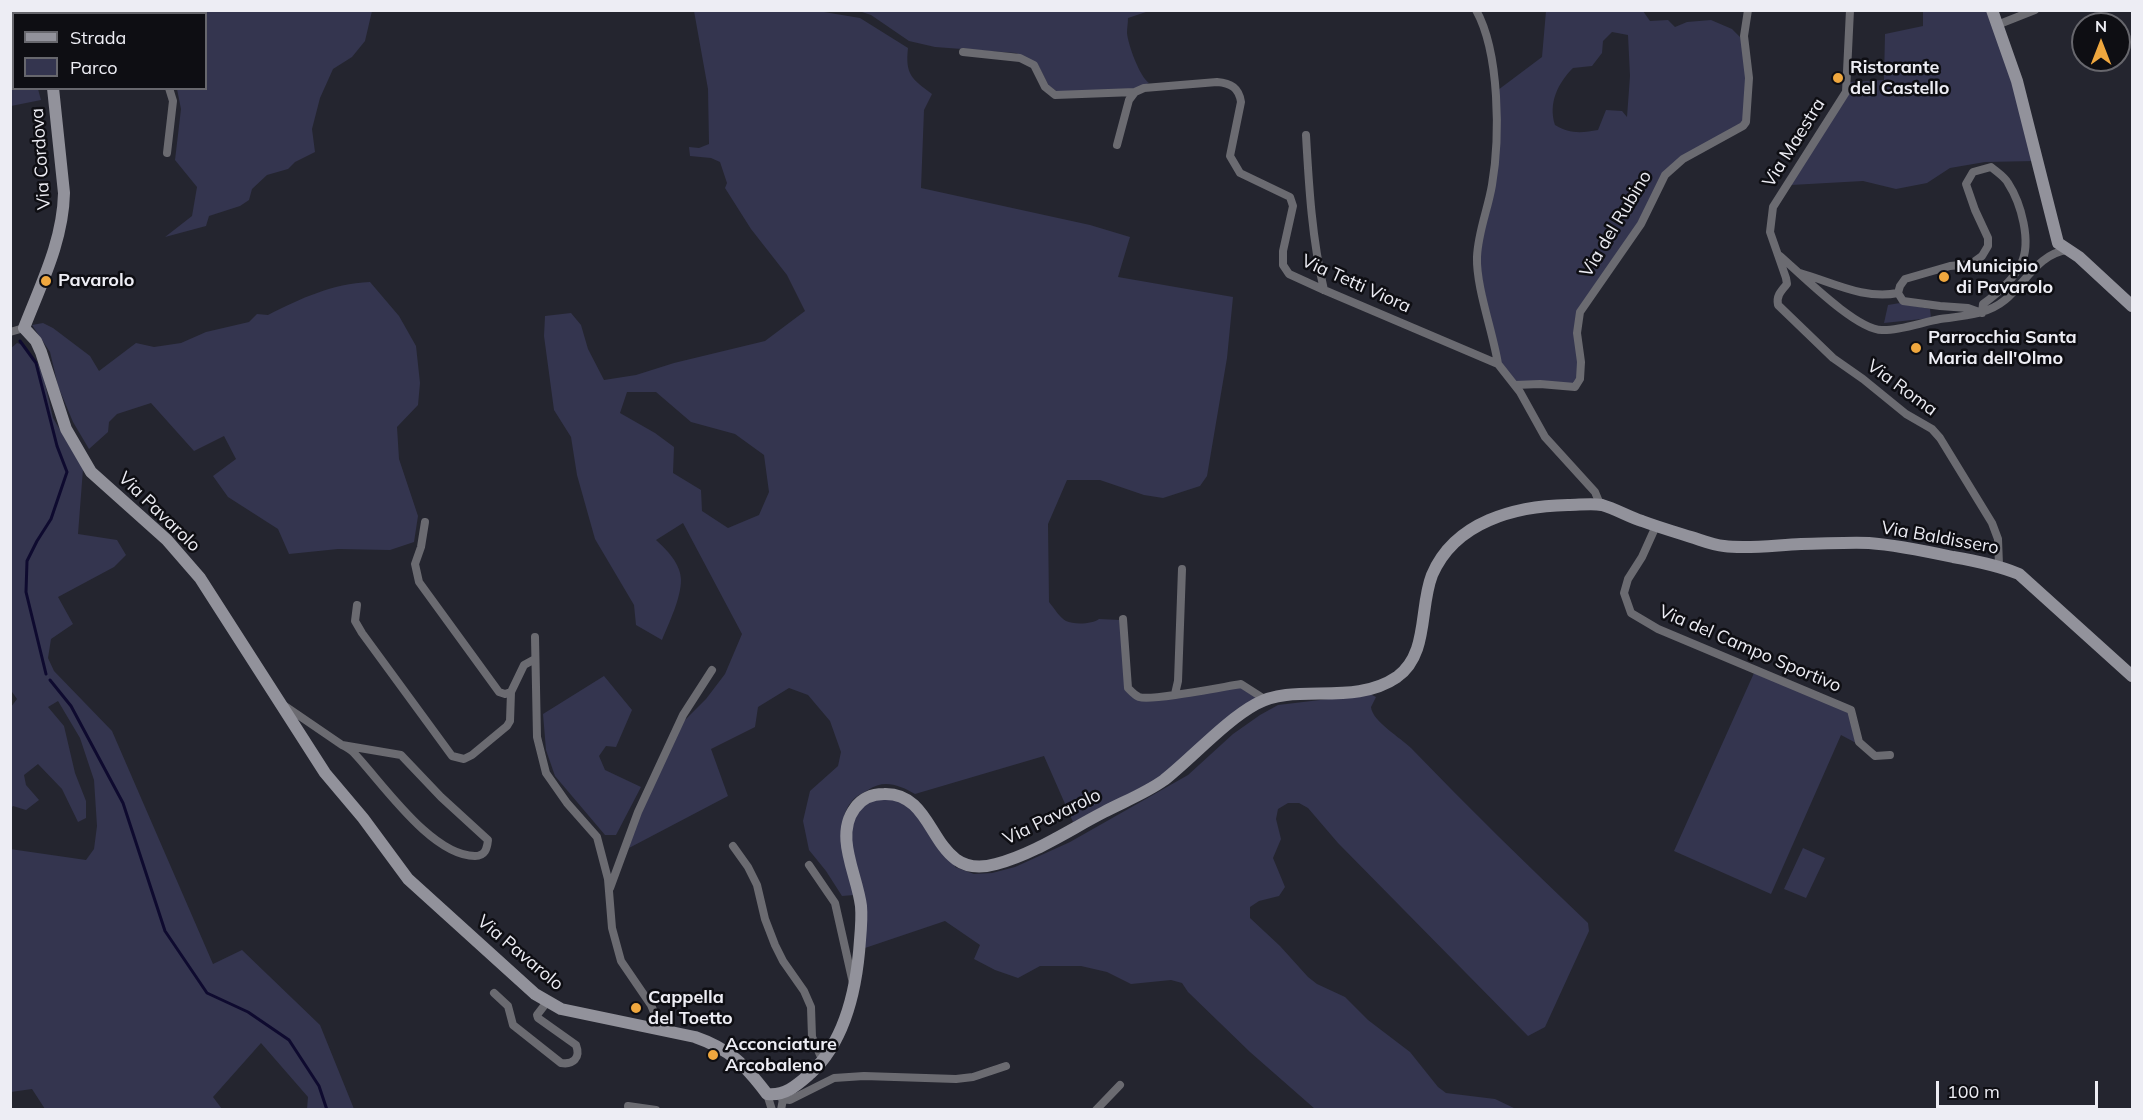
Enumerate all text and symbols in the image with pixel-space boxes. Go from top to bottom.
legend [12,12,207,90]
north arrow [2071,12,2131,72]
text: N [2095,16,2107,36]
text: Strada [70,26,126,49]
text: Parco [70,56,118,79]
place label: Ristorante del Castello [1850,57,1949,100]
marker: Ristorante del Castello [1831,71,1845,85]
street label: Via Maestra [1758,95,1830,191]
street label: Via Cordova [27,107,55,211]
street label: Via del Rubino [1576,167,1656,281]
street label: Via Tetti Viora [1298,250,1414,318]
place label: Municipio di Pavarolo [1956,256,2053,298]
place label: Pavarolo [58,270,134,292]
marker: Municipio di Pavarolo [1937,270,1951,284]
marker: Pavarolo [39,274,53,288]
place label: Parrocchia Santa Maria dell'Olmo [1928,327,2077,370]
marker: Parrocchia Santa Maria dell'Olmo [1909,341,1923,355]
street label: Via Roma [1863,355,1941,421]
street label: Via Pavarolo [113,467,205,557]
street label: Via Baldissero [1879,517,2001,559]
street label: Via del Campo Sportivo [1656,601,1844,697]
street label: Via Pavarolo [1000,784,1104,850]
street label: Via Pavarolo [473,911,567,995]
place label: Cappella del Toetto [648,987,733,1030]
marker: Cappella del Toetto [629,1001,643,1015]
place label: Acconciature Arcobaleno [725,1034,837,1076]
marker: Acconciature Arcobaleno [706,1048,720,1062]
scale bar [1939,1069,2101,1107]
text: 100 m [1947,1080,2000,1103]

